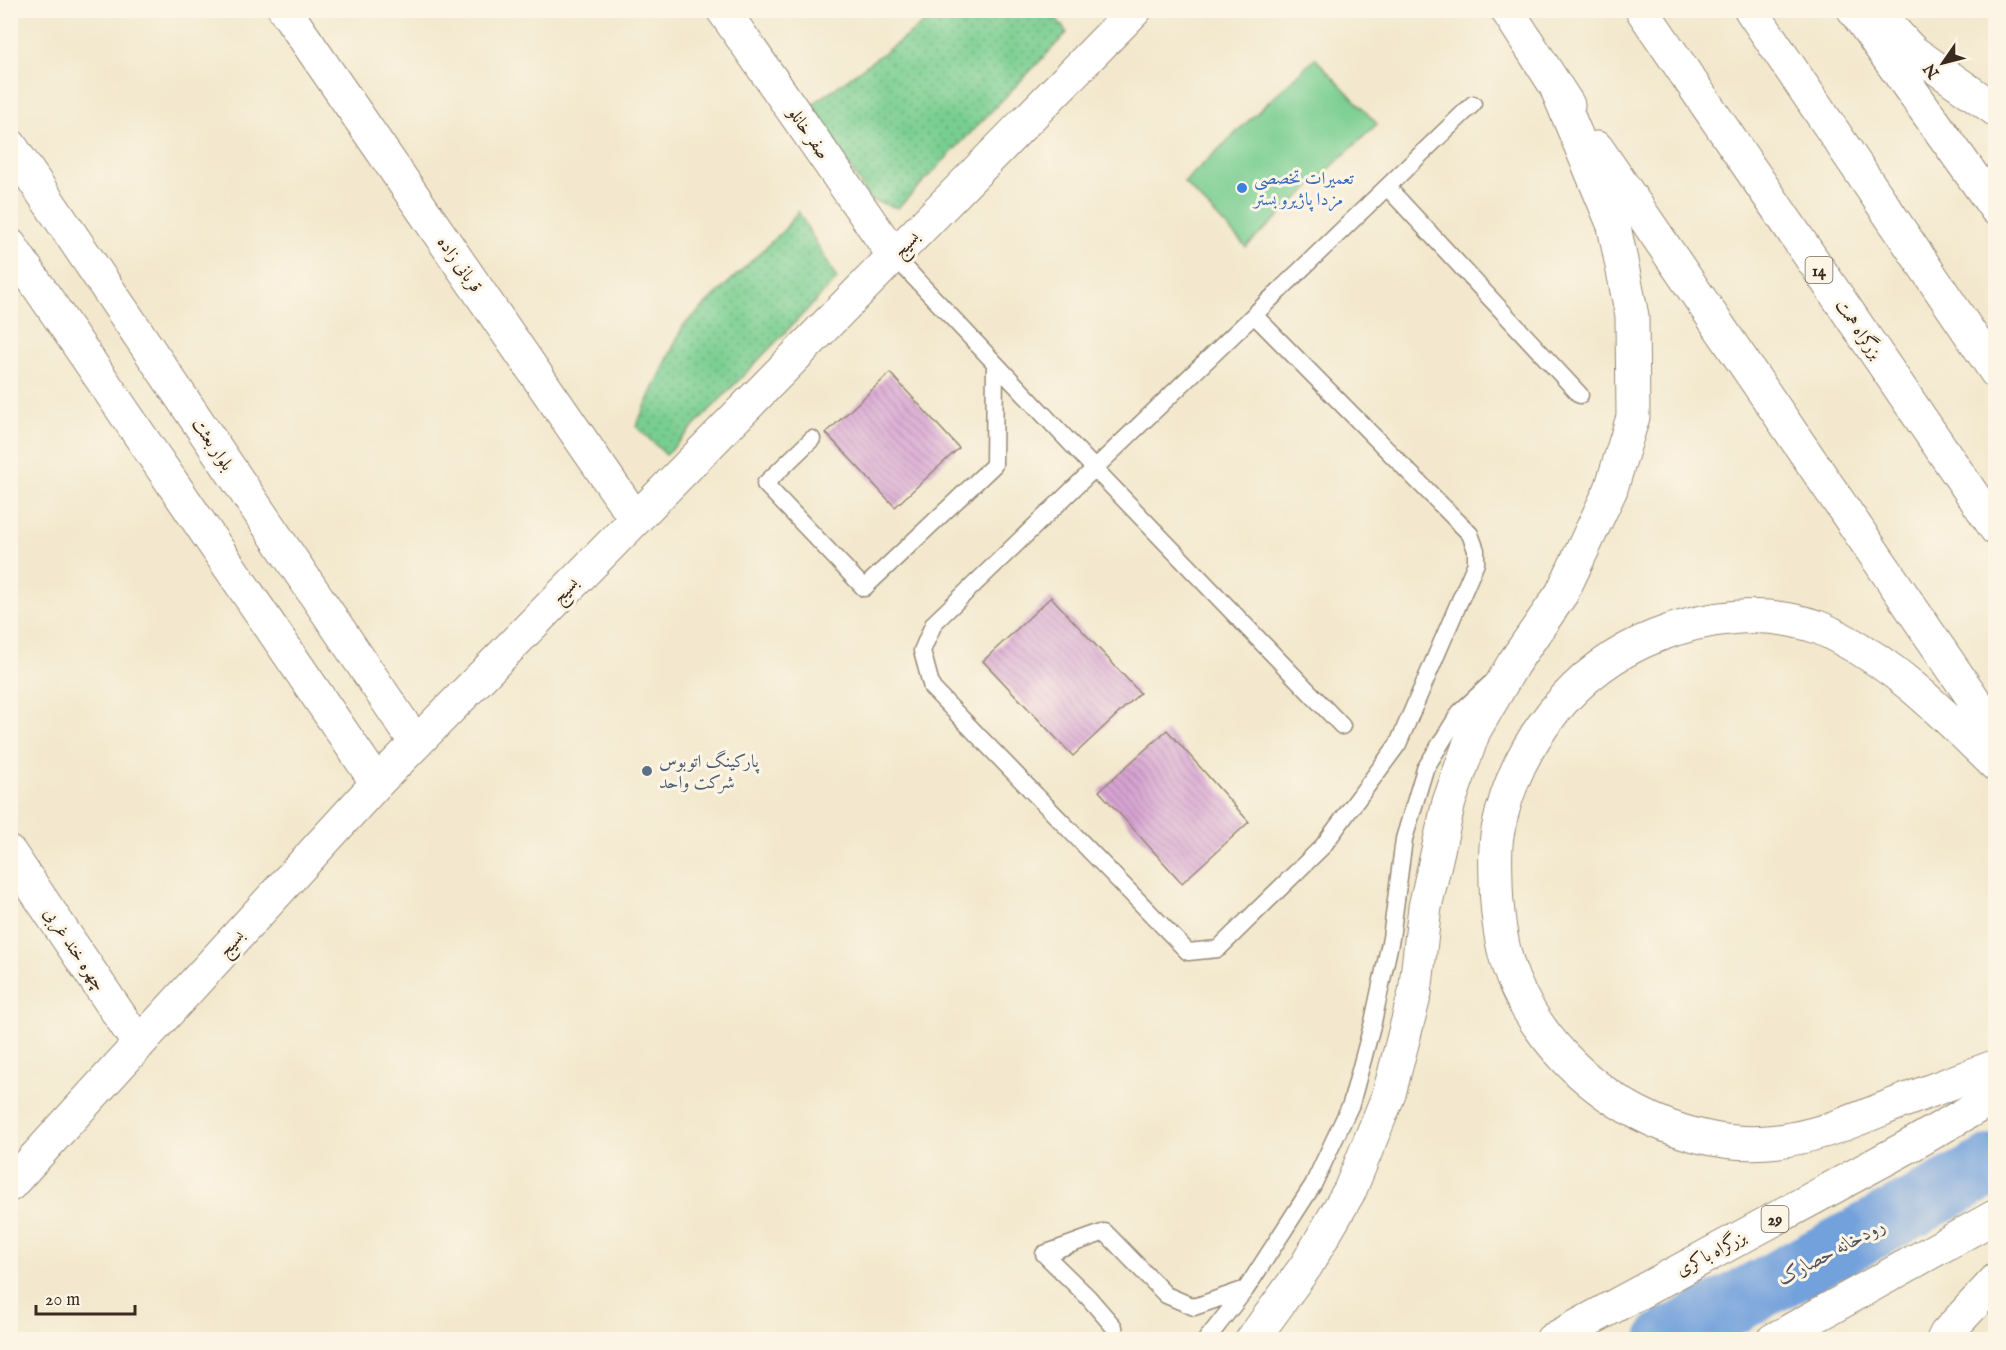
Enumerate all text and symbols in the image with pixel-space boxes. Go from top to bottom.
north arrow [1913,33,1973,93]
text: N [1920,59,1945,83]
street label: صفر خانلو [781,102,834,164]
place label: تعمیرات تخصصی مزدا پاژیرو بستر [1252,168,1354,212]
marker: تعمیرات تخصصی مزدا پاژیرو بستر [1235,181,1249,195]
street label: بسیج [889,227,928,265]
street label: قربانی زاده [431,232,486,297]
road number: 14 [1806,257,1832,283]
street label: بزرگراه همت [1829,294,1888,364]
street label: بلوار بعثت [186,414,238,476]
street label: بسیج [548,573,587,611]
place label: پارکینگ اتوبوس شرکت واحد [659,749,760,795]
marker: پارکینگ اتوبوس شرکت واحد [640,764,654,778]
street label: چهره خند غربی [37,904,110,996]
street label: بسیج [214,926,253,964]
road number: 29 [1762,1206,1788,1232]
water label: رودخانه حصارک [1774,1213,1890,1291]
street label: بزرگراه باکری [1672,1224,1751,1282]
scale bar [36,1278,135,1316]
text: 20 m [45,1289,80,1312]

